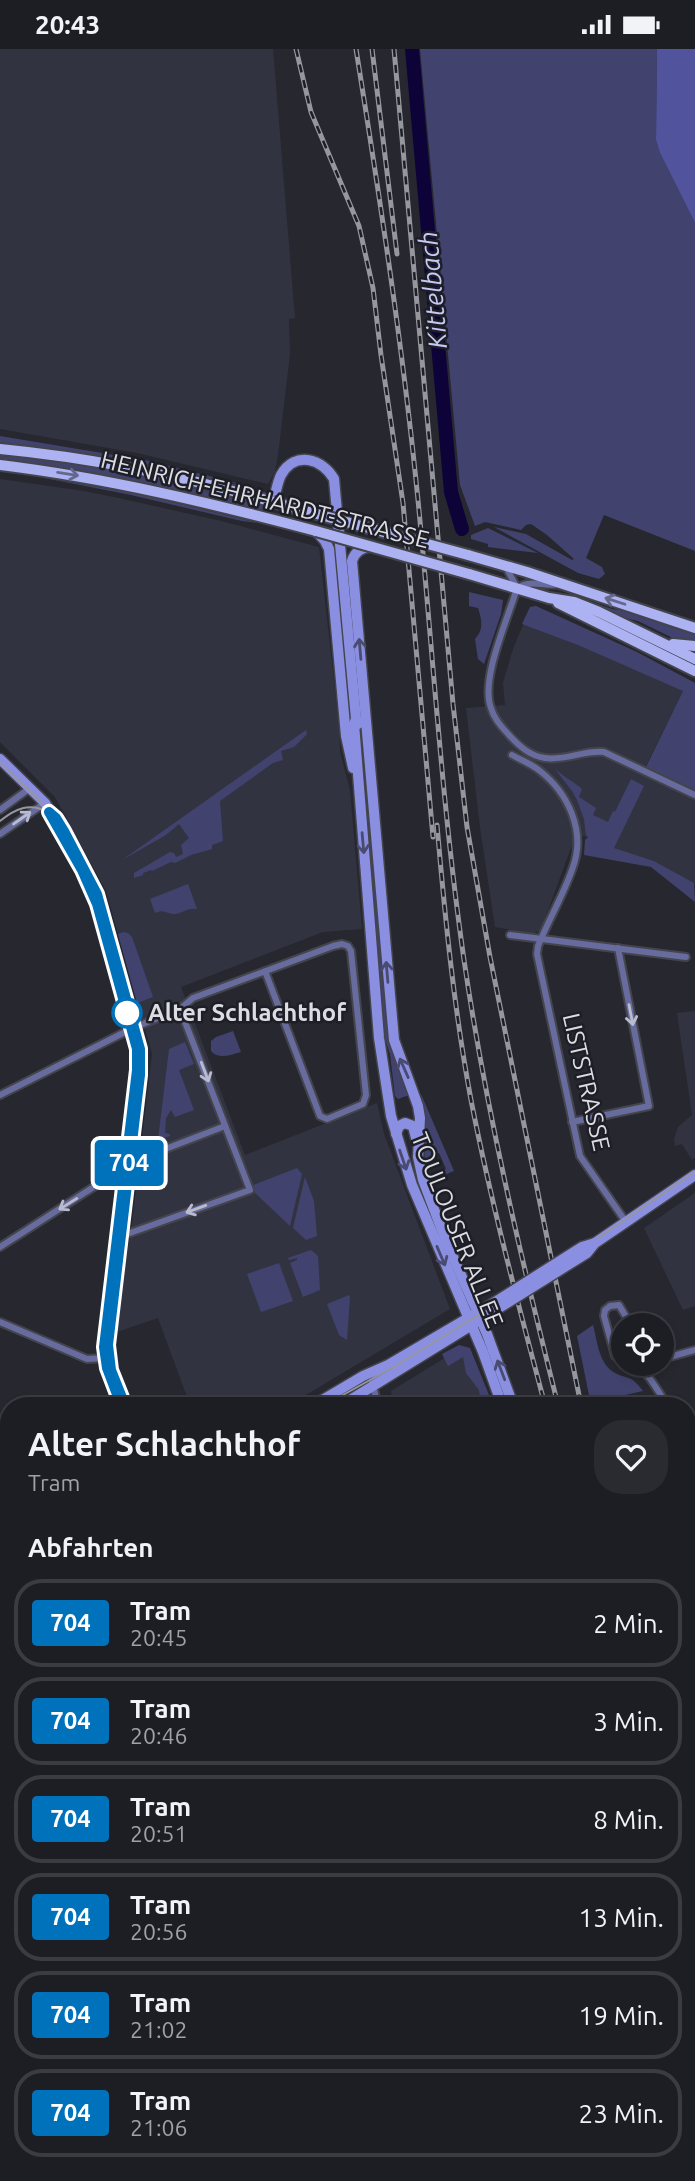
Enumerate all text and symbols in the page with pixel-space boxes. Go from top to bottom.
text: 20:43 [35,10,100,39]
water label: Kittelbach [413,230,452,350]
street label: HEINRICH-EHRHARDT-STRASSE [98,446,432,553]
one-way arrow [56,468,79,481]
one-way arrow [604,594,626,607]
one-way arrow [353,638,366,660]
one-way arrow [12,811,31,825]
one-way arrow [357,831,370,853]
one-way arrow [380,961,393,984]
marker: Alter Schlachthof [112,998,142,1028]
place label: Alter Schlachthof [148,999,347,1026]
one-way arrow [625,1003,638,1026]
street label: LISTSTRASSE [558,1010,615,1153]
one-way arrow [397,1058,410,1080]
one-way arrow [199,1061,212,1083]
street label: TOULOUSER ALLEE [406,1128,509,1331]
line badge: 704 [89,1140,169,1186]
text: 704 [109,1149,149,1176]
one-way arrow [397,1149,410,1171]
one-way arrow [58,1197,78,1211]
one-way arrow [185,1204,207,1216]
one-way arrow [436,1245,449,1266]
map controls [611,1313,674,1376]
button: locate [611,1313,674,1376]
one-way arrow [493,1359,506,1381]
button: heart [594,1420,668,1494]
text: Alter Schlachthof [28,1425,300,1462]
text: Tram [28,1470,80,1495]
text: Abfahrten [28,1533,153,1562]
text: Tram [130,1596,191,1625]
text: 704 [50,1609,91,1636]
text: 2 Min. [593,1609,664,1638]
text: 20:45 [130,1625,188,1650]
text: Tram [130,1694,191,1723]
text: 704 [50,1707,91,1734]
text: 3 Min. [593,1707,664,1736]
text: 20:46 [130,1723,188,1748]
text: Tram [130,1792,191,1821]
text: 704 [50,1805,91,1832]
text: 8 Min. [593,1805,664,1834]
text: 20:51 [130,1821,188,1846]
text: Tram [130,1890,191,1919]
text: 704 [50,1903,91,1930]
text: 13 Min. [579,1903,664,1932]
text: 20:56 [130,1919,188,1944]
text: Tram [130,1988,191,2017]
text: 704 [50,2001,91,2028]
text: 19 Min. [579,2001,664,2030]
text: 21:02 [130,2017,188,2042]
text: Tram [130,2086,191,2115]
text: 704 [50,2099,91,2126]
text: 23 Min. [579,2099,664,2128]
text: 21:06 [130,2115,188,2140]

